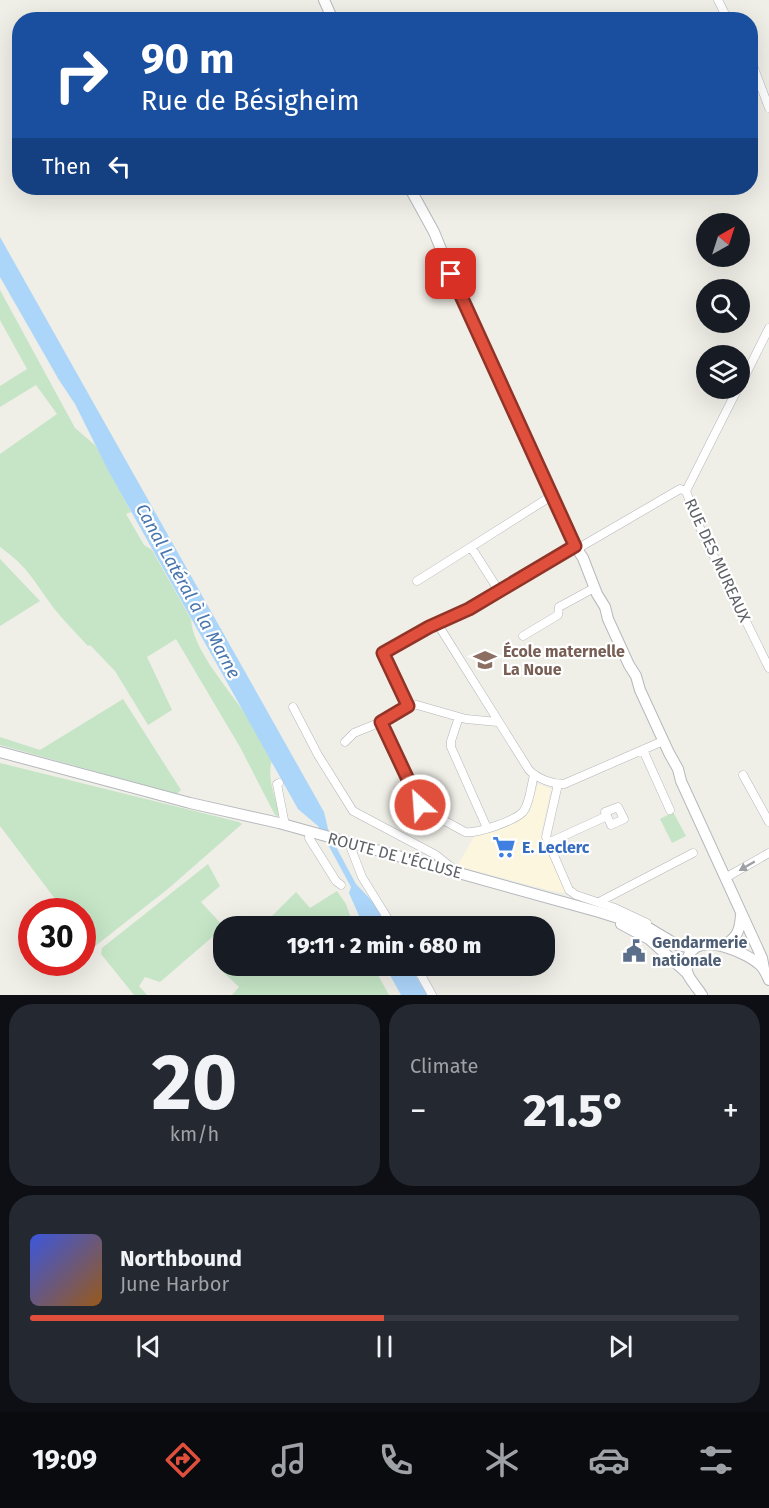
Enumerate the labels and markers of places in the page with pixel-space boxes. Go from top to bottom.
pin [425,248,476,299]
place label: École maternelle La Noue [503,641,625,679]
school or university icon: École maternelle La Noue [472,647,498,673]
supermarket icon: E. Leclerc [491,834,517,860]
place label: E. Leclerc [522,838,590,857]
place label: Gendarmerie nationale [652,933,747,970]
public building icon: Gendarmerie nationale [621,938,647,964]

